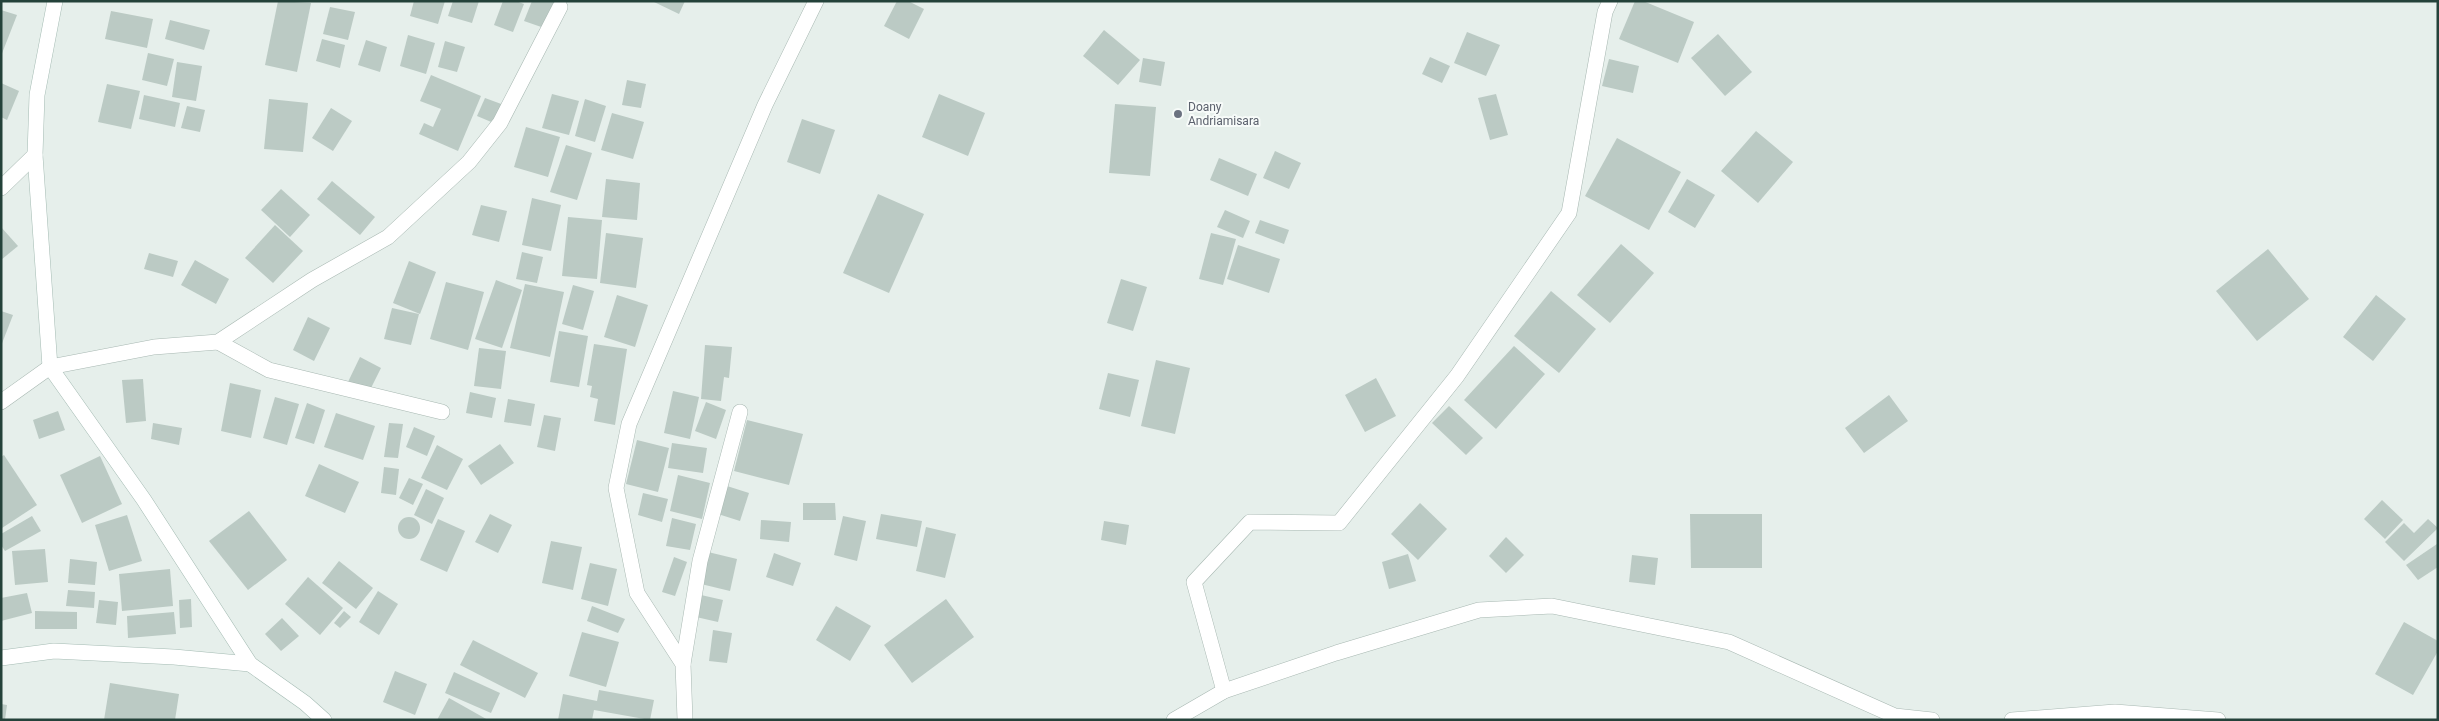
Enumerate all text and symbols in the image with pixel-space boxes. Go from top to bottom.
place label: Doany Andriamisara [1188,100,1259,128]
marker: Doany Andriamisara [1172,108,1184,120]

